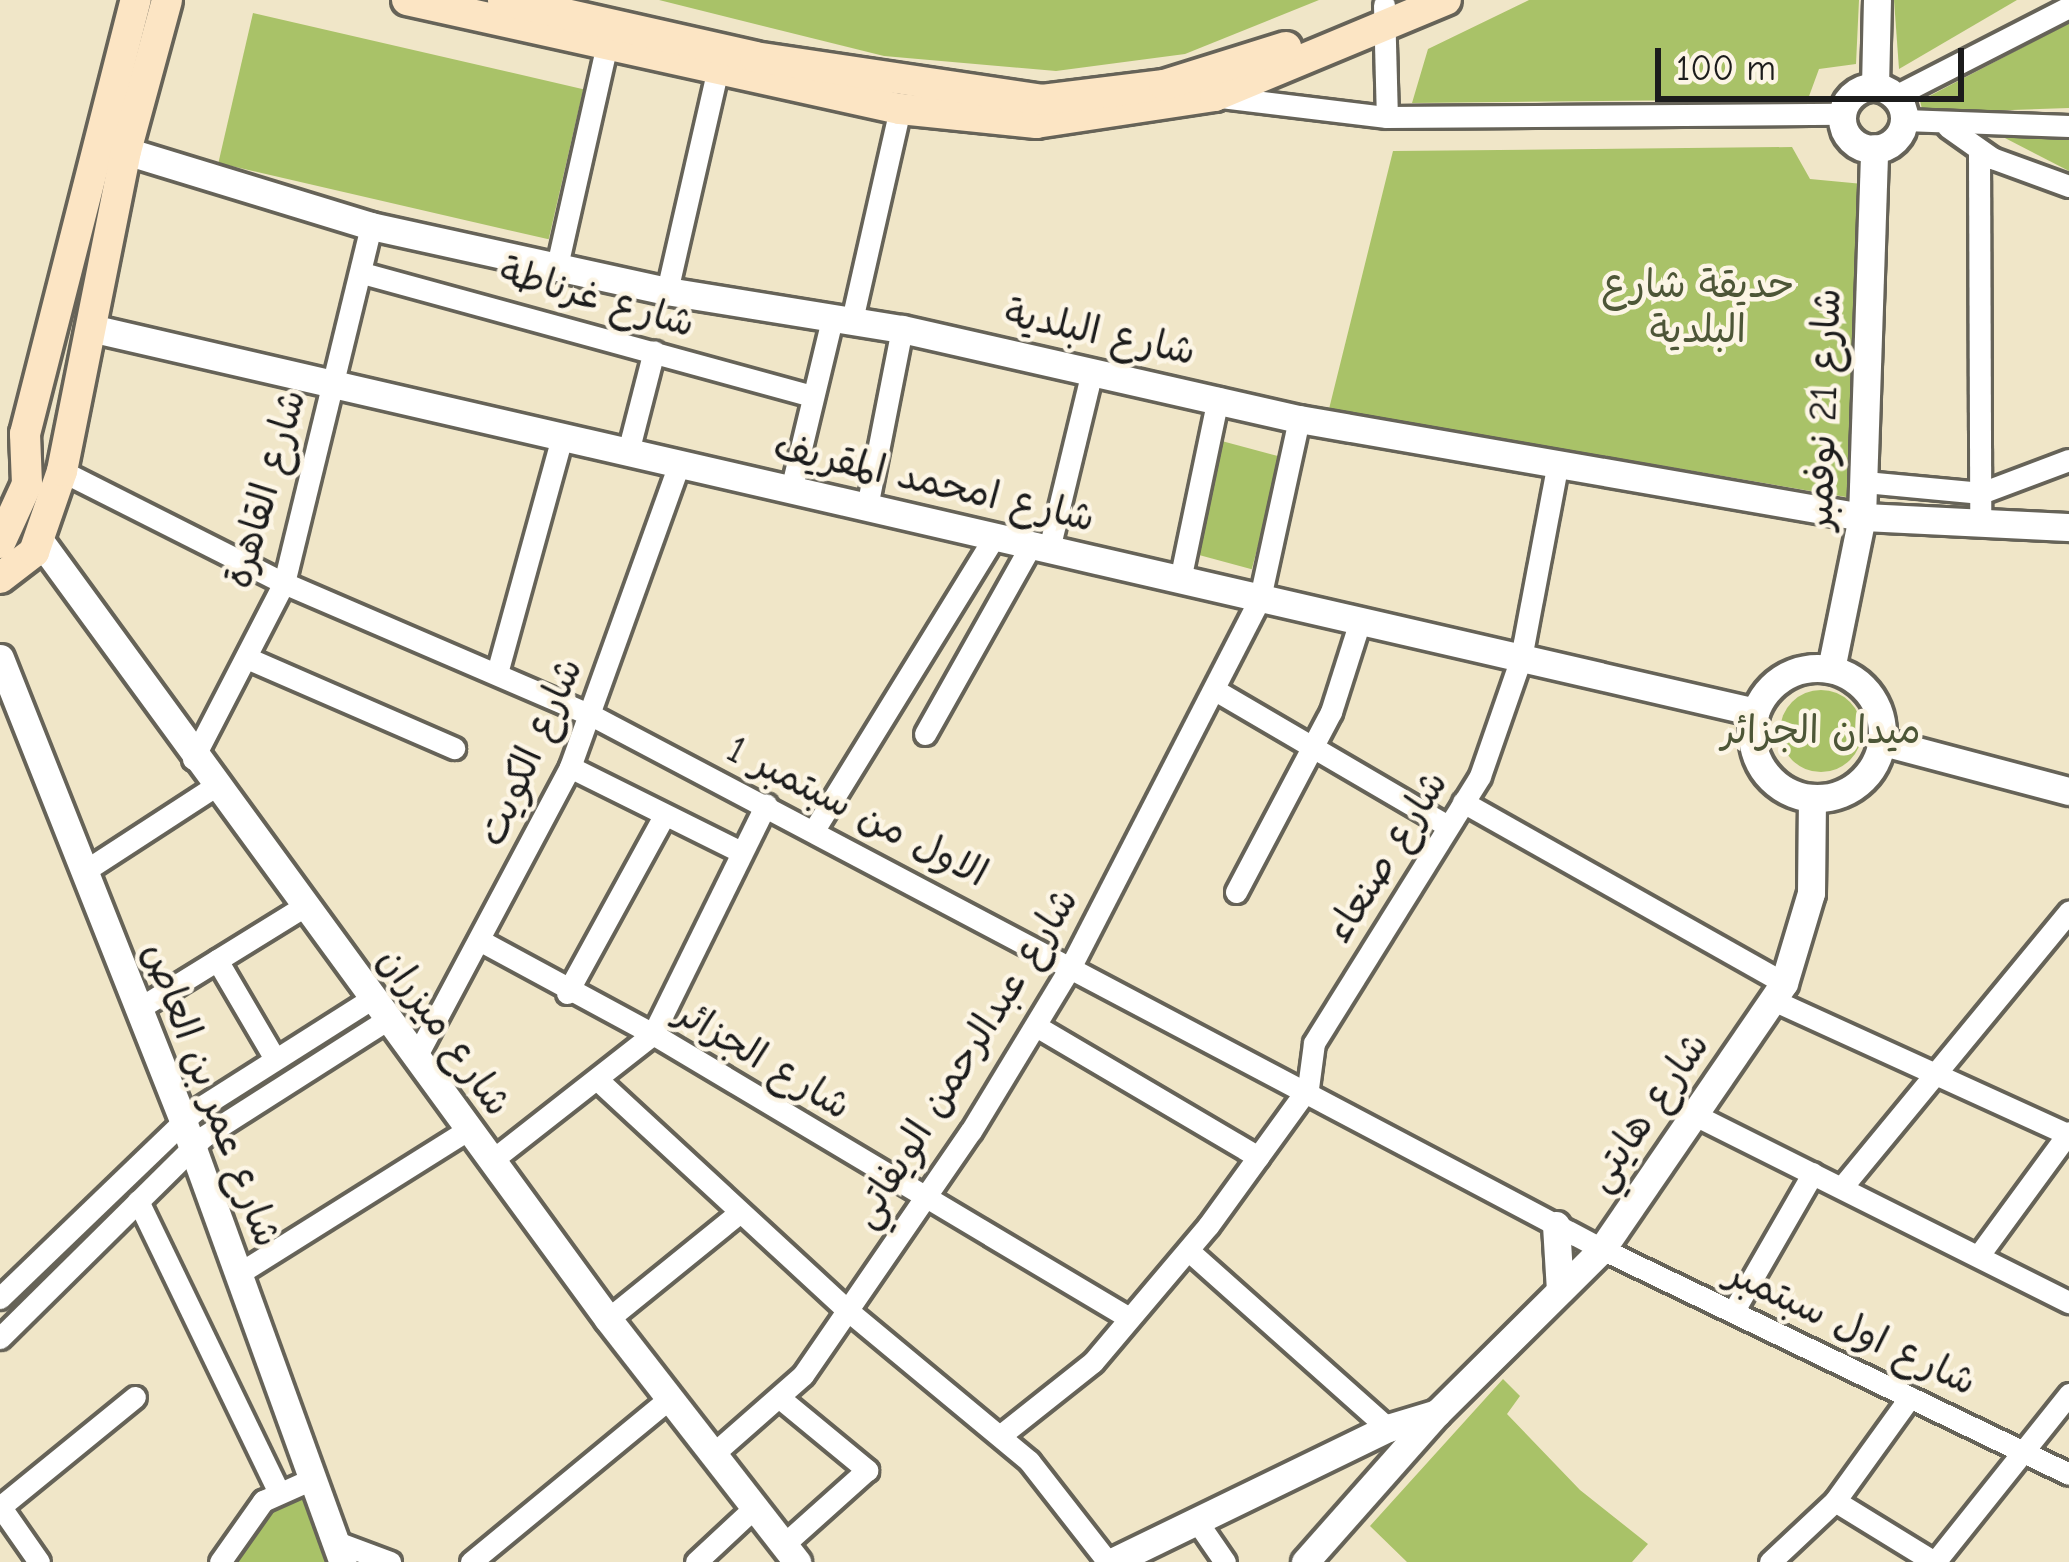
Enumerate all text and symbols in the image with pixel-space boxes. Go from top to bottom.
scale bar [1661,24,1970,98]
text: 100 m [1676,48,1776,89]
street label: شارع غرناطة [494,248,700,348]
park label: حديقة شارع البلدية [1601,263,1795,354]
street label: شارع 21 نوفمبر [1796,287,1852,531]
street label: شارع البلدية [1000,290,1200,376]
street label: شارع القاهرة [215,384,317,594]
street label: شارع امحمد المقريف [769,423,1099,543]
street label: شارع الكويت [469,651,593,853]
park label: ميدان الجزائر [1721,708,1921,754]
street label: الاول من سبتمبر 1 [719,726,995,898]
street label: شارع صنعاء [1316,762,1458,952]
street label: شارع عبدالرحمن الويفاتي [841,879,1089,1237]
street label: شارع عمر بن العاص [131,936,291,1254]
street label: شارع ميزران [367,938,521,1126]
street label: شارع الجزائر [667,990,859,1130]
street label: شارع هايتي [1576,1024,1720,1200]
street label: شارع اول سبتمبر [1719,1250,1983,1406]

